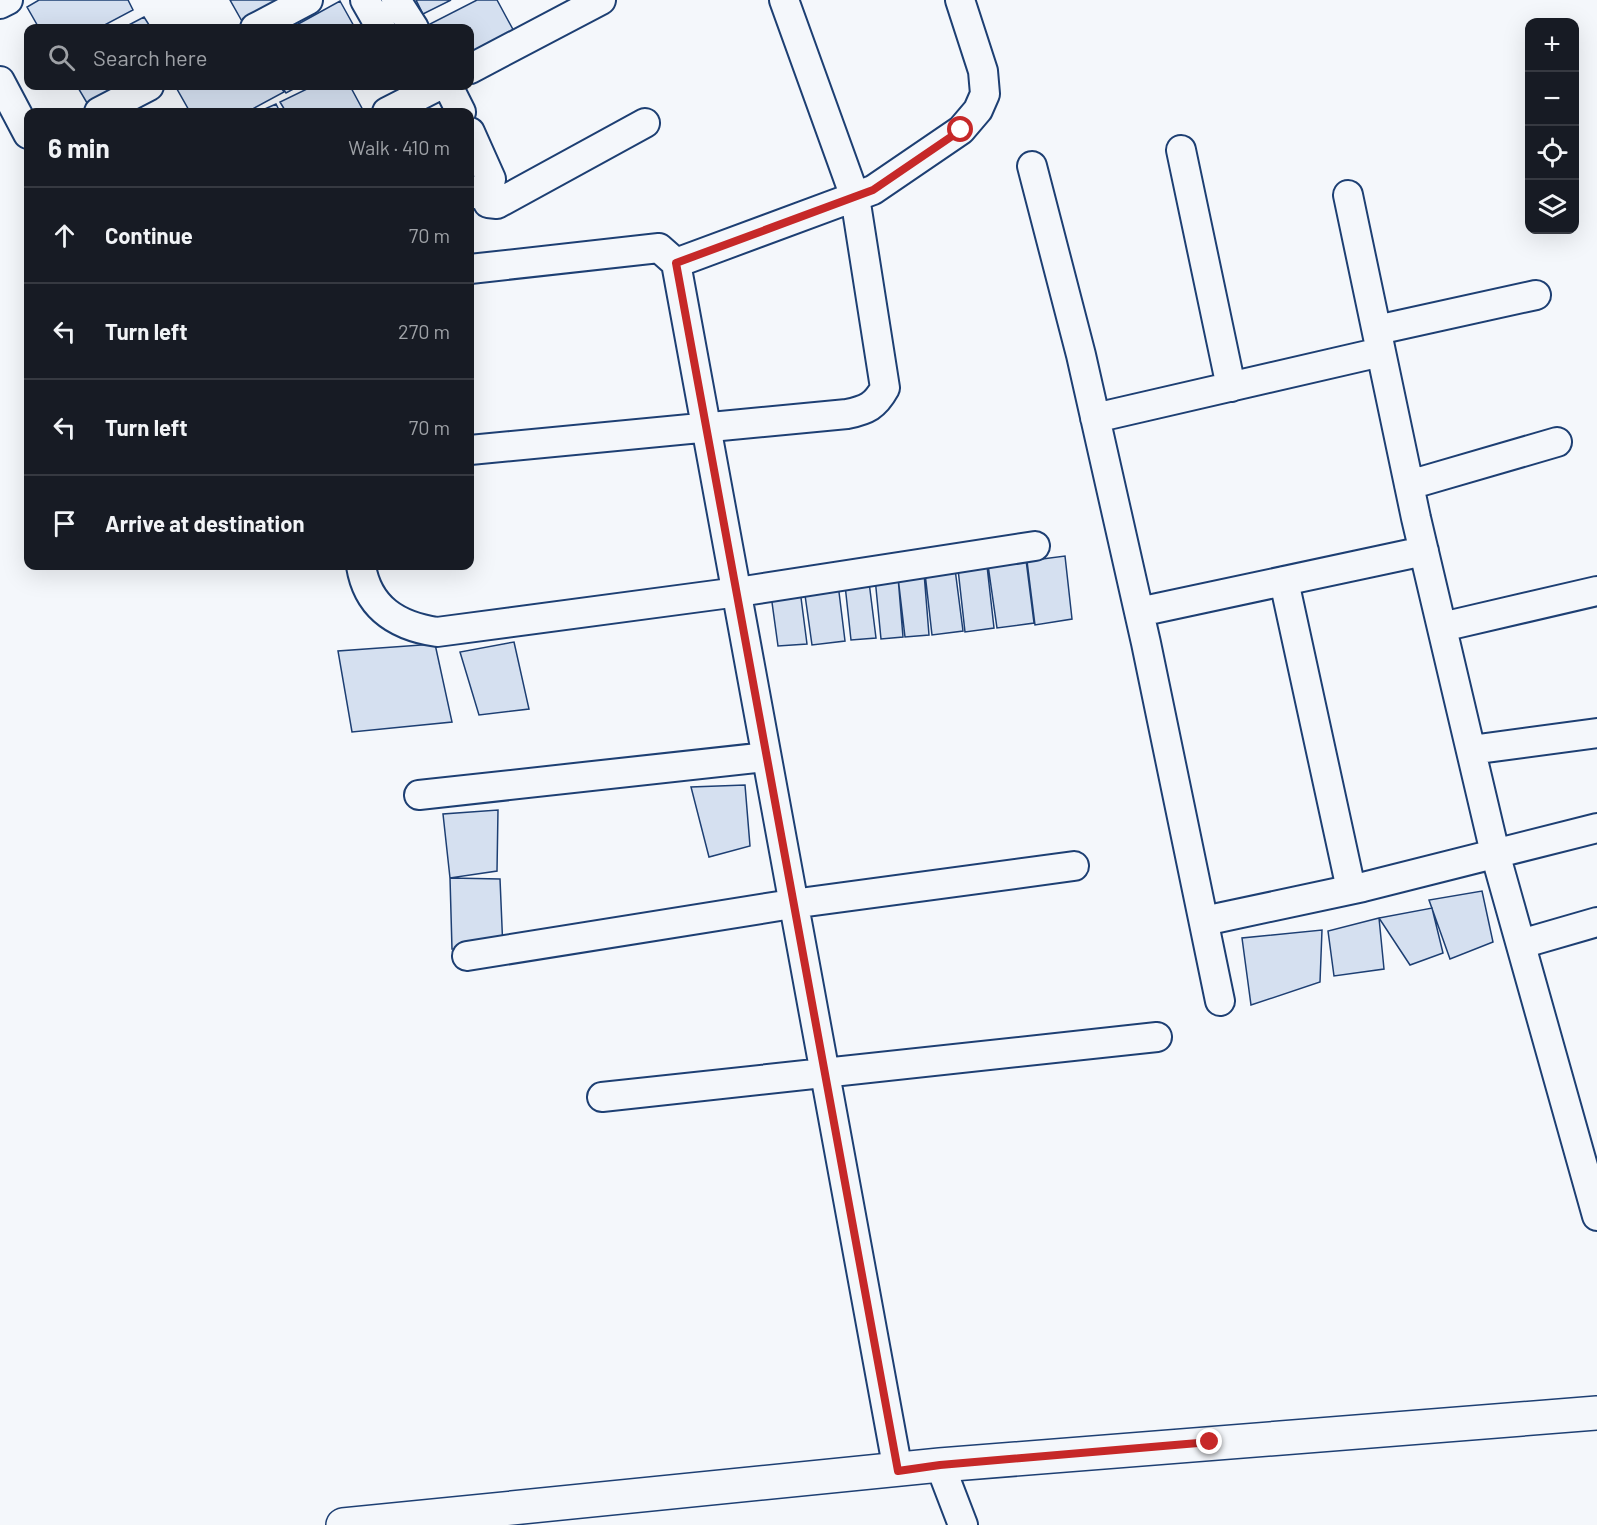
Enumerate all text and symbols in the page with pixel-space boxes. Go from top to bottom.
map controls [1525,18,1579,234]
button: + [1525,18,1579,72]
search box [24,24,474,90]
icon: search [45,41,78,74]
text: Search here [93,44,207,70]
button: − [1525,72,1579,126]
route start [947,116,973,142]
button: locate [1525,126,1579,180]
text: 6 min [48,132,110,163]
text: Walk · 410 m [348,135,450,159]
button: layers [1525,180,1579,234]
icon: ahead [48,219,81,252]
text: Continue [105,222,193,248]
text: 70 m [409,223,450,247]
icon: left [48,315,81,348]
text: Turn left [105,318,188,344]
text: 270 m [398,319,450,343]
icon: left [48,411,81,444]
text: Turn left [105,414,188,440]
text: 70 m [409,415,450,439]
icon: arrive [48,507,81,540]
text: Arrive at destination [105,510,304,536]
route end [1196,1428,1222,1454]

